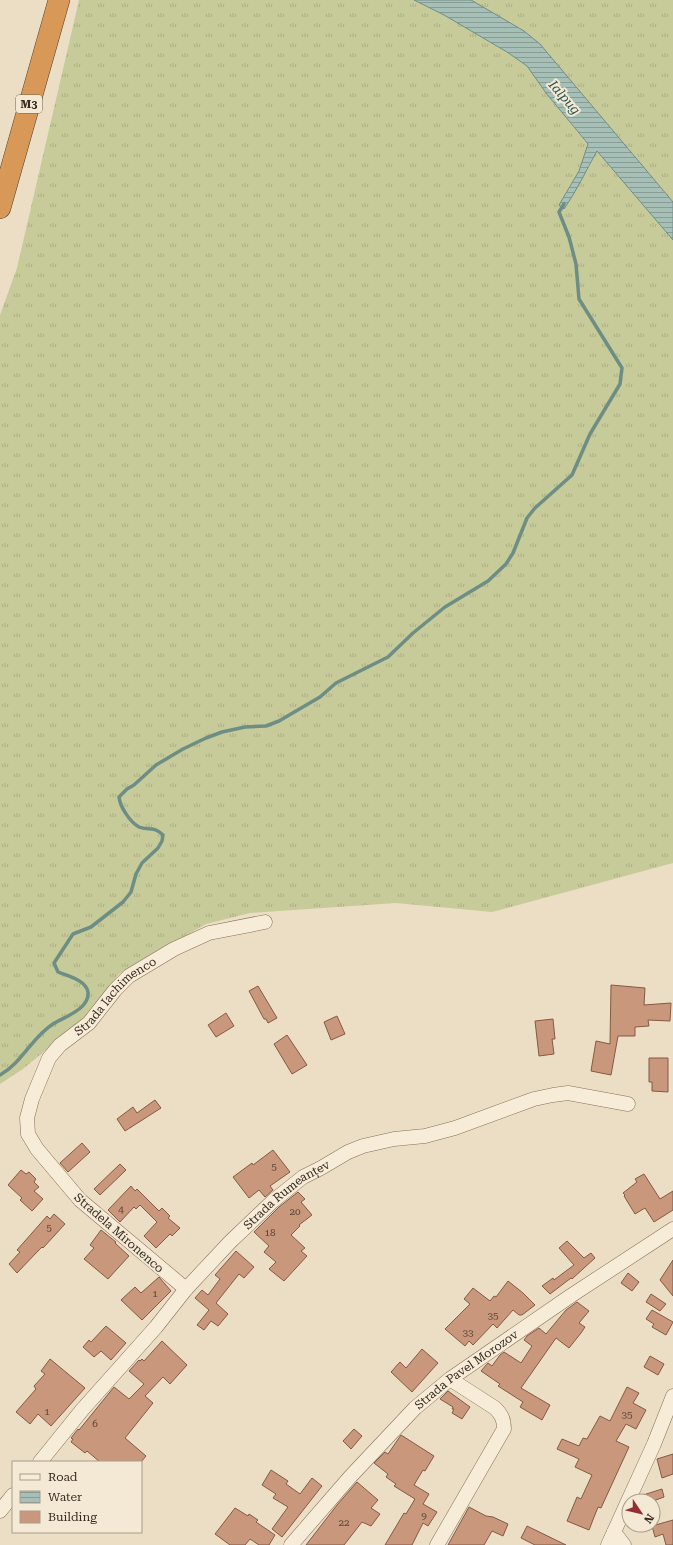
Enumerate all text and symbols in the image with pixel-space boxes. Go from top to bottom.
water label: Ialpug [545,77,584,118]
road number: M3 [16,95,42,113]
street label: Strada Iachimenco [72,954,159,1039]
street label: Strada Rumeanțev [241,1157,332,1232]
house number: 5 [271,1161,277,1172]
street label: Stradela Mironenco [71,1190,167,1276]
house number: 4 [118,1204,124,1215]
house number: 20 [289,1206,301,1217]
house number: 5 [46,1222,52,1233]
house number: 18 [264,1227,276,1238]
house number: 1 [152,1288,158,1299]
house number: 35 [487,1310,499,1321]
street label: Strada Pavel Morozov [412,1327,521,1412]
house number: 33 [462,1327,474,1338]
house number: 1 [44,1406,50,1417]
house number: 35 [621,1409,633,1420]
house number: 6 [92,1418,98,1429]
legend [12,1461,142,1533]
text: Road [48,1470,78,1484]
text: Water [48,1490,82,1504]
north arrow [621,1493,661,1533]
text: Building [48,1510,97,1524]
house number: 9 [421,1510,427,1521]
text: N [641,1511,657,1526]
house number: 22 [338,1517,350,1528]

